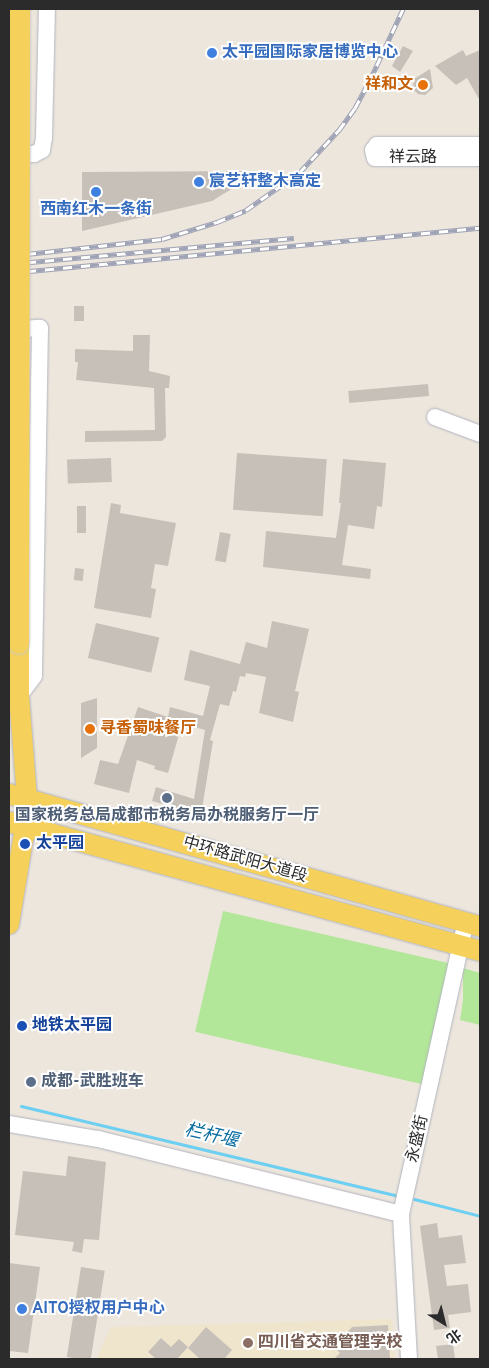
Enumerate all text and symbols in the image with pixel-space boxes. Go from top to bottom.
place label: 太平园国际家居博览中心 [222,43,398,63]
marker: 太平园国际家居博览中心 [206,47,218,59]
place label: 祥和文 [365,75,413,95]
marker: 祥和文 [417,79,429,91]
street label: 祥云路 [389,148,437,168]
place label: 宸艺轩整木高定 [209,172,321,192]
marker: 宸艺轩整木高定 [193,176,205,188]
marker: 西南红木一条街 [90,186,102,198]
place label: 西南红木一条街 [40,200,152,220]
place label: 寻香蜀味餐厅 [100,719,196,739]
marker: 寻香蜀味餐厅 [84,723,96,735]
marker: 国家税务总局成都市税务局办税服务厅一厅 [161,792,173,804]
place label: 国家税务总局成都市税务局办税服务厅一厅 [15,806,319,826]
street label: 中环路武阳大道段 [181,833,309,887]
place label: 太平园 [36,834,84,854]
marker: 太平园 [18,837,32,851]
place label: 地铁太平园 [32,1016,112,1036]
marker: 地铁太平园 [16,1020,28,1032]
place label: 成都-武胜班车 [41,1072,144,1092]
marker: 成都-武胜班车 [25,1076,37,1088]
street label: 永盛街 [403,1113,433,1165]
water label: 栏杆堰 [182,1120,240,1154]
north arrow [419,1298,469,1348]
place label: AITO授权用户中心 [32,1299,165,1319]
marker: AITO授权用户中心 [16,1303,28,1315]
text: 北 [442,1325,464,1347]
place label: 四川省交通管理学校 [258,1333,402,1353]
marker: 四川省交通管理学校 [242,1337,254,1349]

